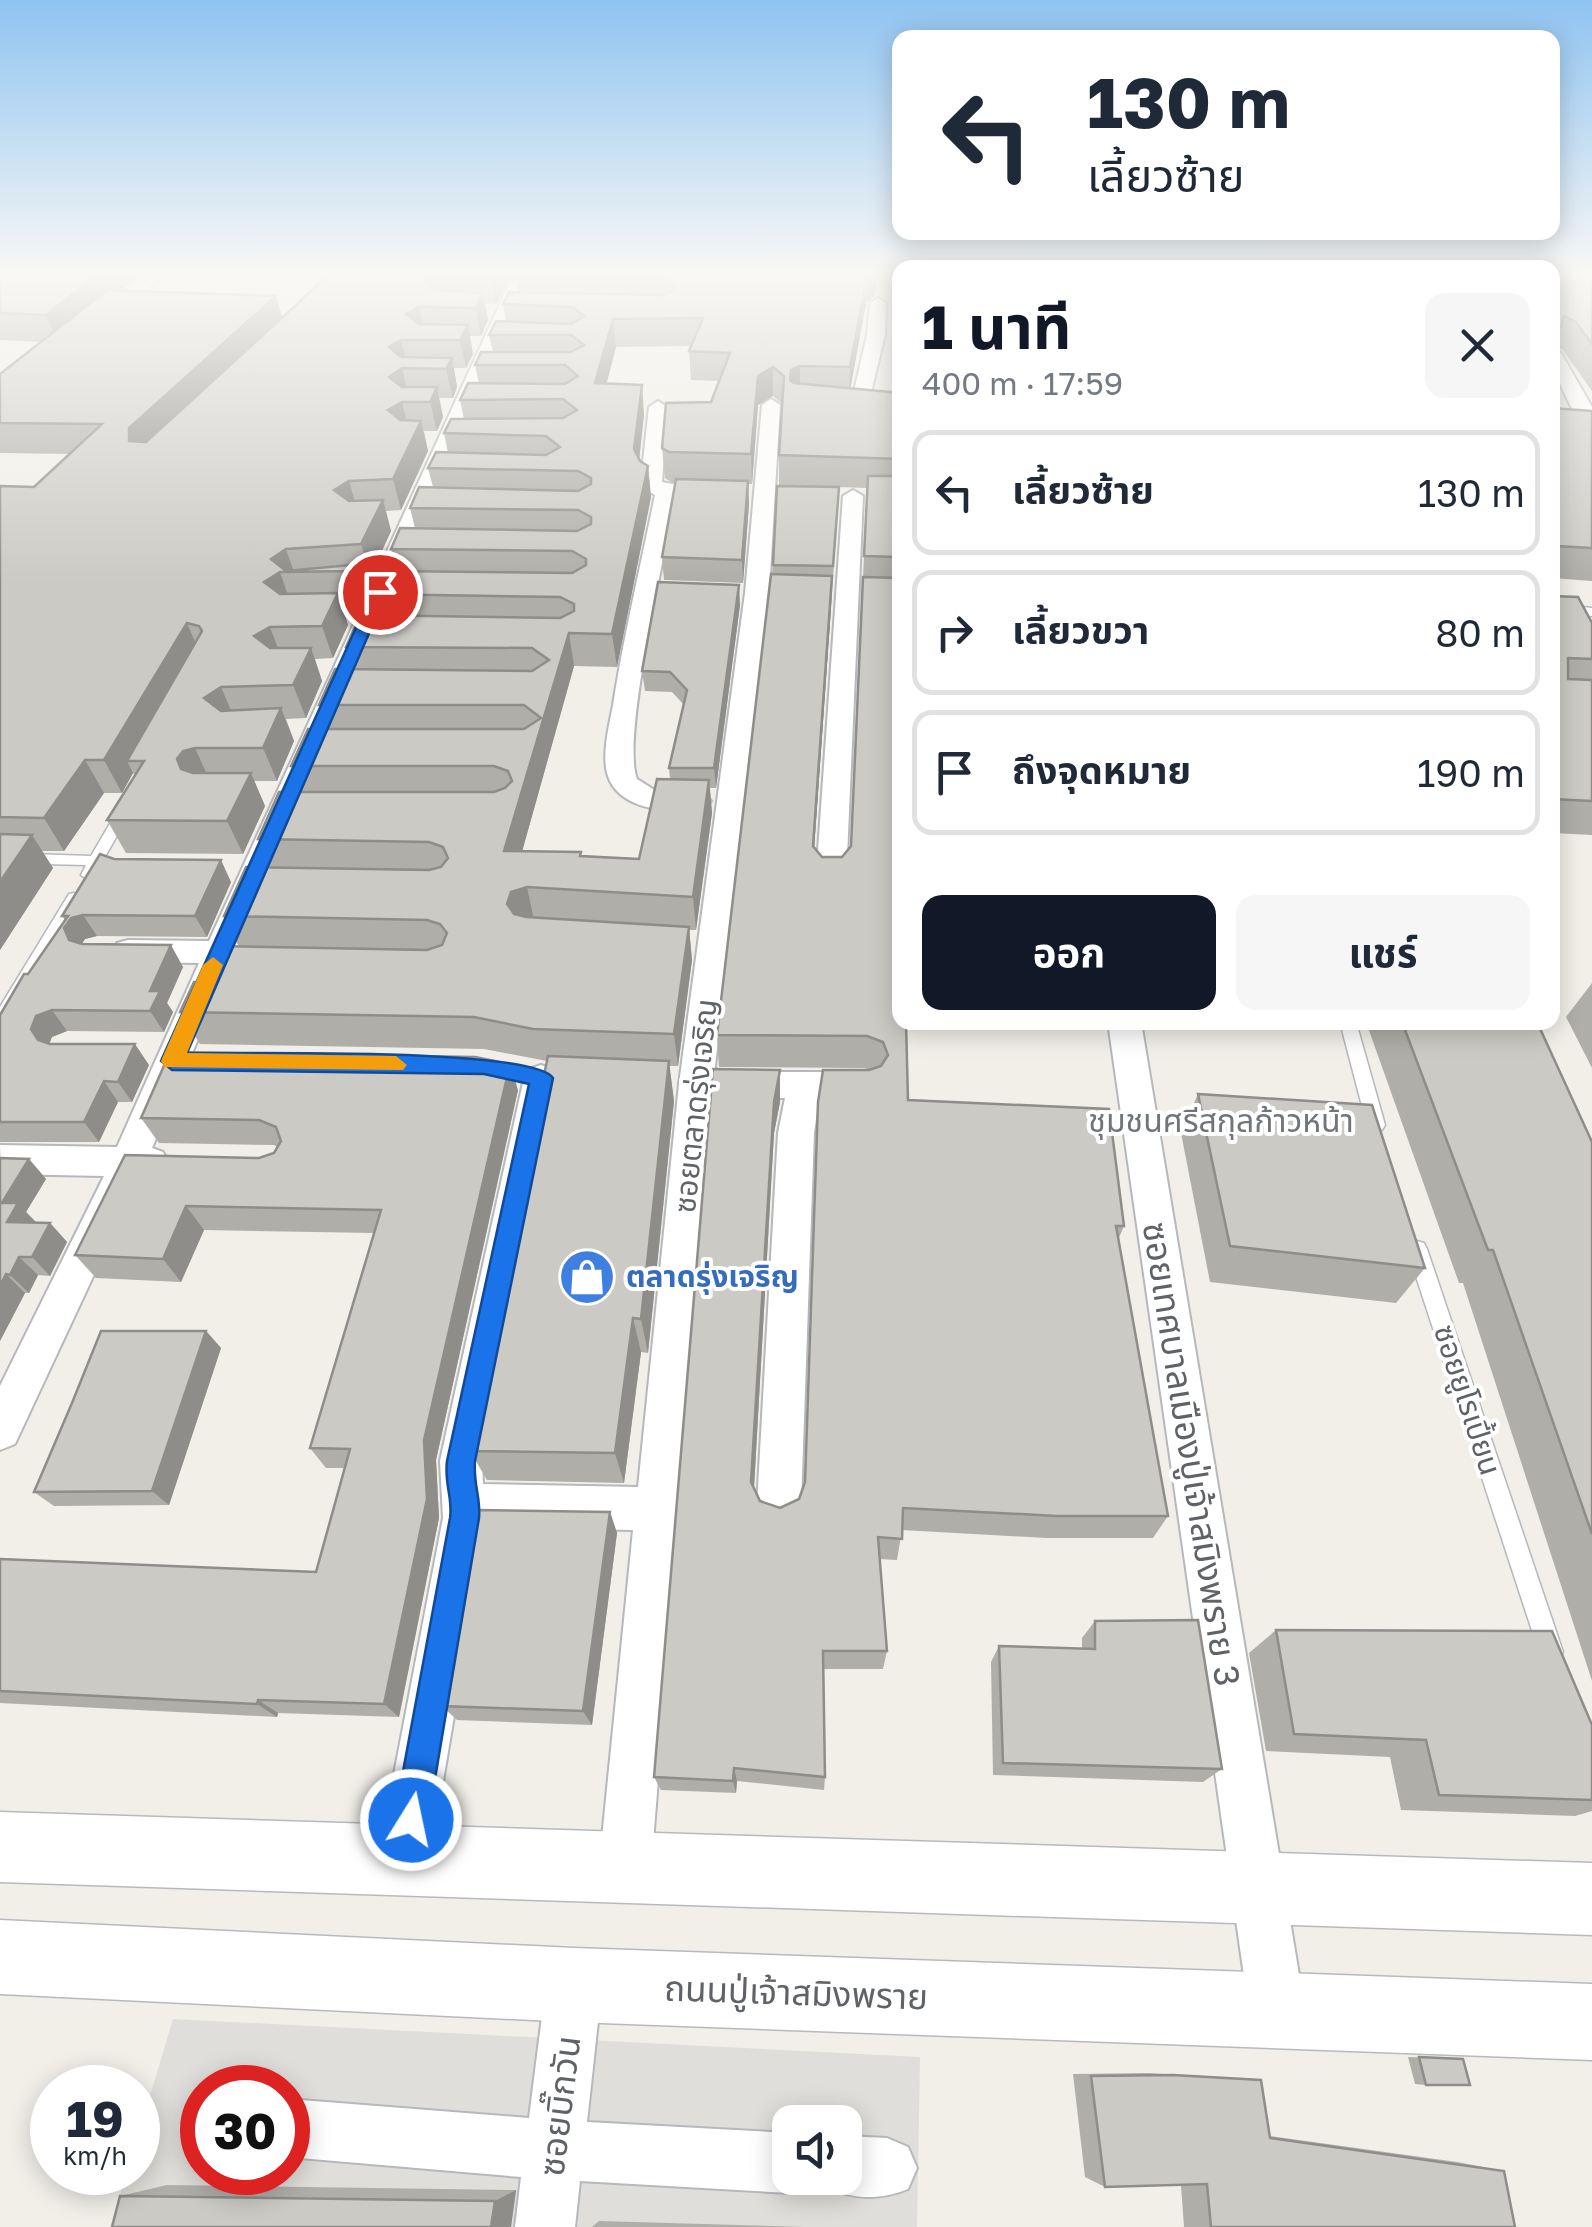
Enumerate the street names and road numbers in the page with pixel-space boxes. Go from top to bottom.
street label: ซอยตลาดรุ่งเจริญ [666,997,725,1215]
street label: ซอยเทศบาลเมืองปู่เจ้าสมิงพราย 3 [1134,1219,1249,1689]
street label: ซอยยูโรเปี้ยน [1426,1319,1511,1480]
street label: ถนนปู่เจ้าสมิงพราย [663,1966,929,2019]
street label: ซอยบิ๊กวัน [530,2033,588,2178]

